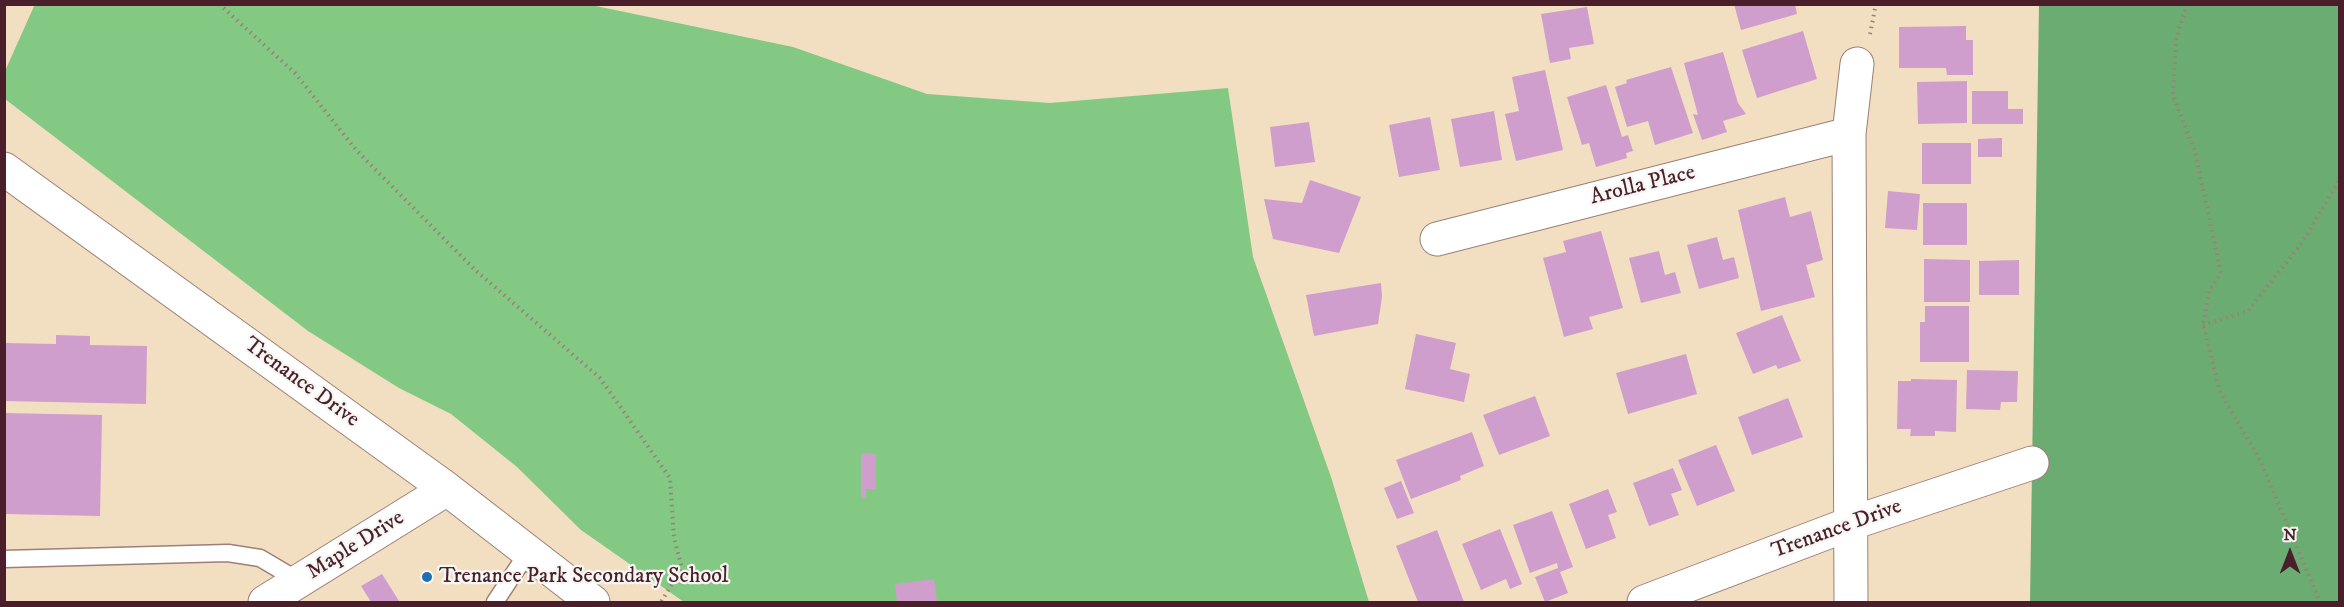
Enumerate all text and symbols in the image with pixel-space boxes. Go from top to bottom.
street label: Arolla Place [1588,160,1698,212]
street label: Trenance Drive [238,332,364,434]
street label: Trenance Drive [1768,494,1906,566]
street label: Maple Drive [302,506,410,586]
north arrow [2260,523,2320,583]
text: N [2283,525,2297,545]
place label: Trenance Park Secondary School [439,564,728,590]
marker: Trenance Park Secondary School [420,570,434,584]

